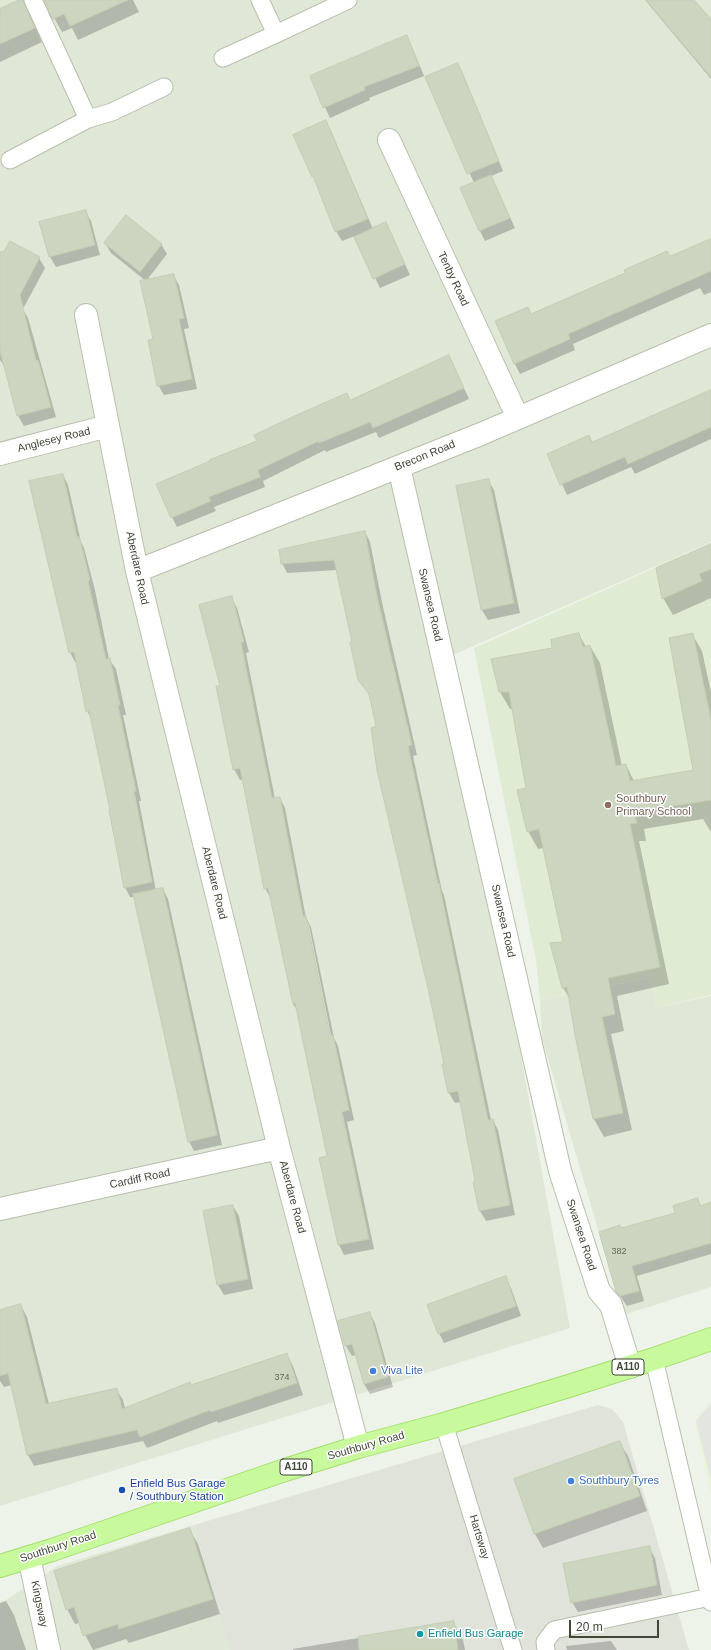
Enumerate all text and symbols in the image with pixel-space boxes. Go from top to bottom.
street label: Tenby Road [435,250,471,308]
street label: Anglesey Road [16,425,92,455]
street label: Brecon Road [393,438,457,474]
street label: Aberdare Road [123,530,151,606]
street label: Swansea Road [415,567,445,643]
place label: Southbury Primary School [616,792,691,818]
marker: Southbury Primary School [603,800,613,810]
street label: Aberdare Road [199,845,229,921]
street label: Swansea Road [488,883,518,959]
street label: Aberdare Road [276,1159,308,1235]
street label: Cardiff Road [109,1166,171,1192]
street label: Swansea Road [563,1197,599,1273]
house number: 382 [611,1247,627,1257]
road number: A110 [612,1359,644,1375]
place label: Viva Lite [381,1364,423,1378]
marker: Viva Lite [368,1366,378,1376]
house number: 374 [274,1373,290,1383]
street label: Southbury Road [326,1429,406,1463]
road number: A110 [280,1459,312,1475]
place label: Southbury Tyres [579,1474,659,1488]
marker: Southbury Tyres [566,1476,576,1486]
place label: Enfield Bus Garage / Southbury Station [130,1477,225,1503]
marker: Enfield Bus Garage / Southbury Station [117,1485,127,1495]
street label: Hartsway [466,1513,492,1561]
street label: Southbury Road [18,1528,98,1566]
street label: Kingsway [28,1580,50,1628]
scale bar [571,1612,661,1638]
text: 20 m [576,1620,603,1634]
place label: Enfield Bus Garage [428,1627,523,1641]
marker: Enfield Bus Garage [415,1629,425,1639]

